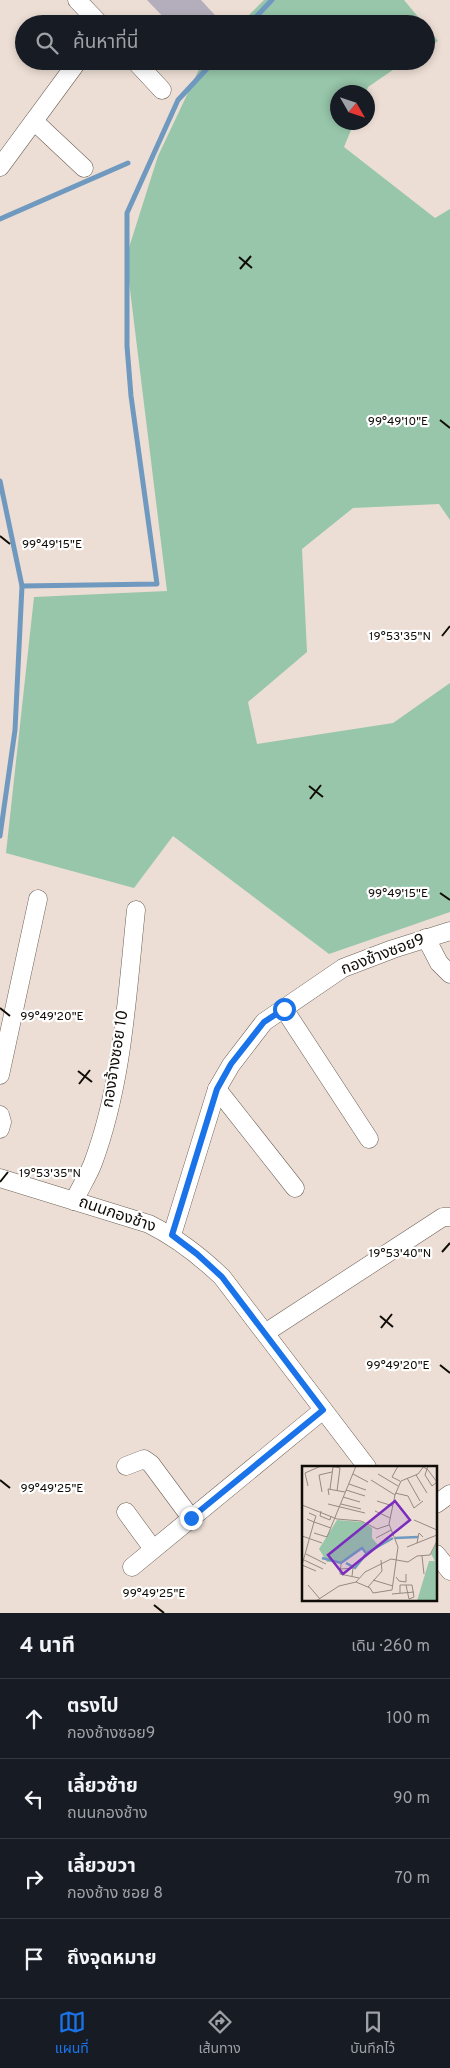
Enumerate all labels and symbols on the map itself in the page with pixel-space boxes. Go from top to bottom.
north arrow [330,85,375,130]
text: 99°49'10"E [368,414,428,430]
text: 99°49'15"E [22,537,82,553]
text: 19°53'35"N [369,629,431,645]
text: 99°49'15"E [368,886,428,902]
street label: กองช้างซอย9 [338,930,428,980]
route start [273,998,296,1021]
text: 99°49'20"E [20,1009,84,1025]
street label: กองจ้างซอย 10 [98,1009,134,1109]
text: 19°53'35"N [19,1166,81,1182]
street label: ถนนกองช้าง [76,1192,158,1238]
text: 19°53'40"N [369,1246,431,1262]
text: 99°49'20"E [366,1358,430,1374]
inset map [302,1466,438,1600]
text: 99°49'25"E [20,1481,84,1497]
route end [180,1507,203,1530]
text: 99°49'25"E [122,1586,186,1602]

